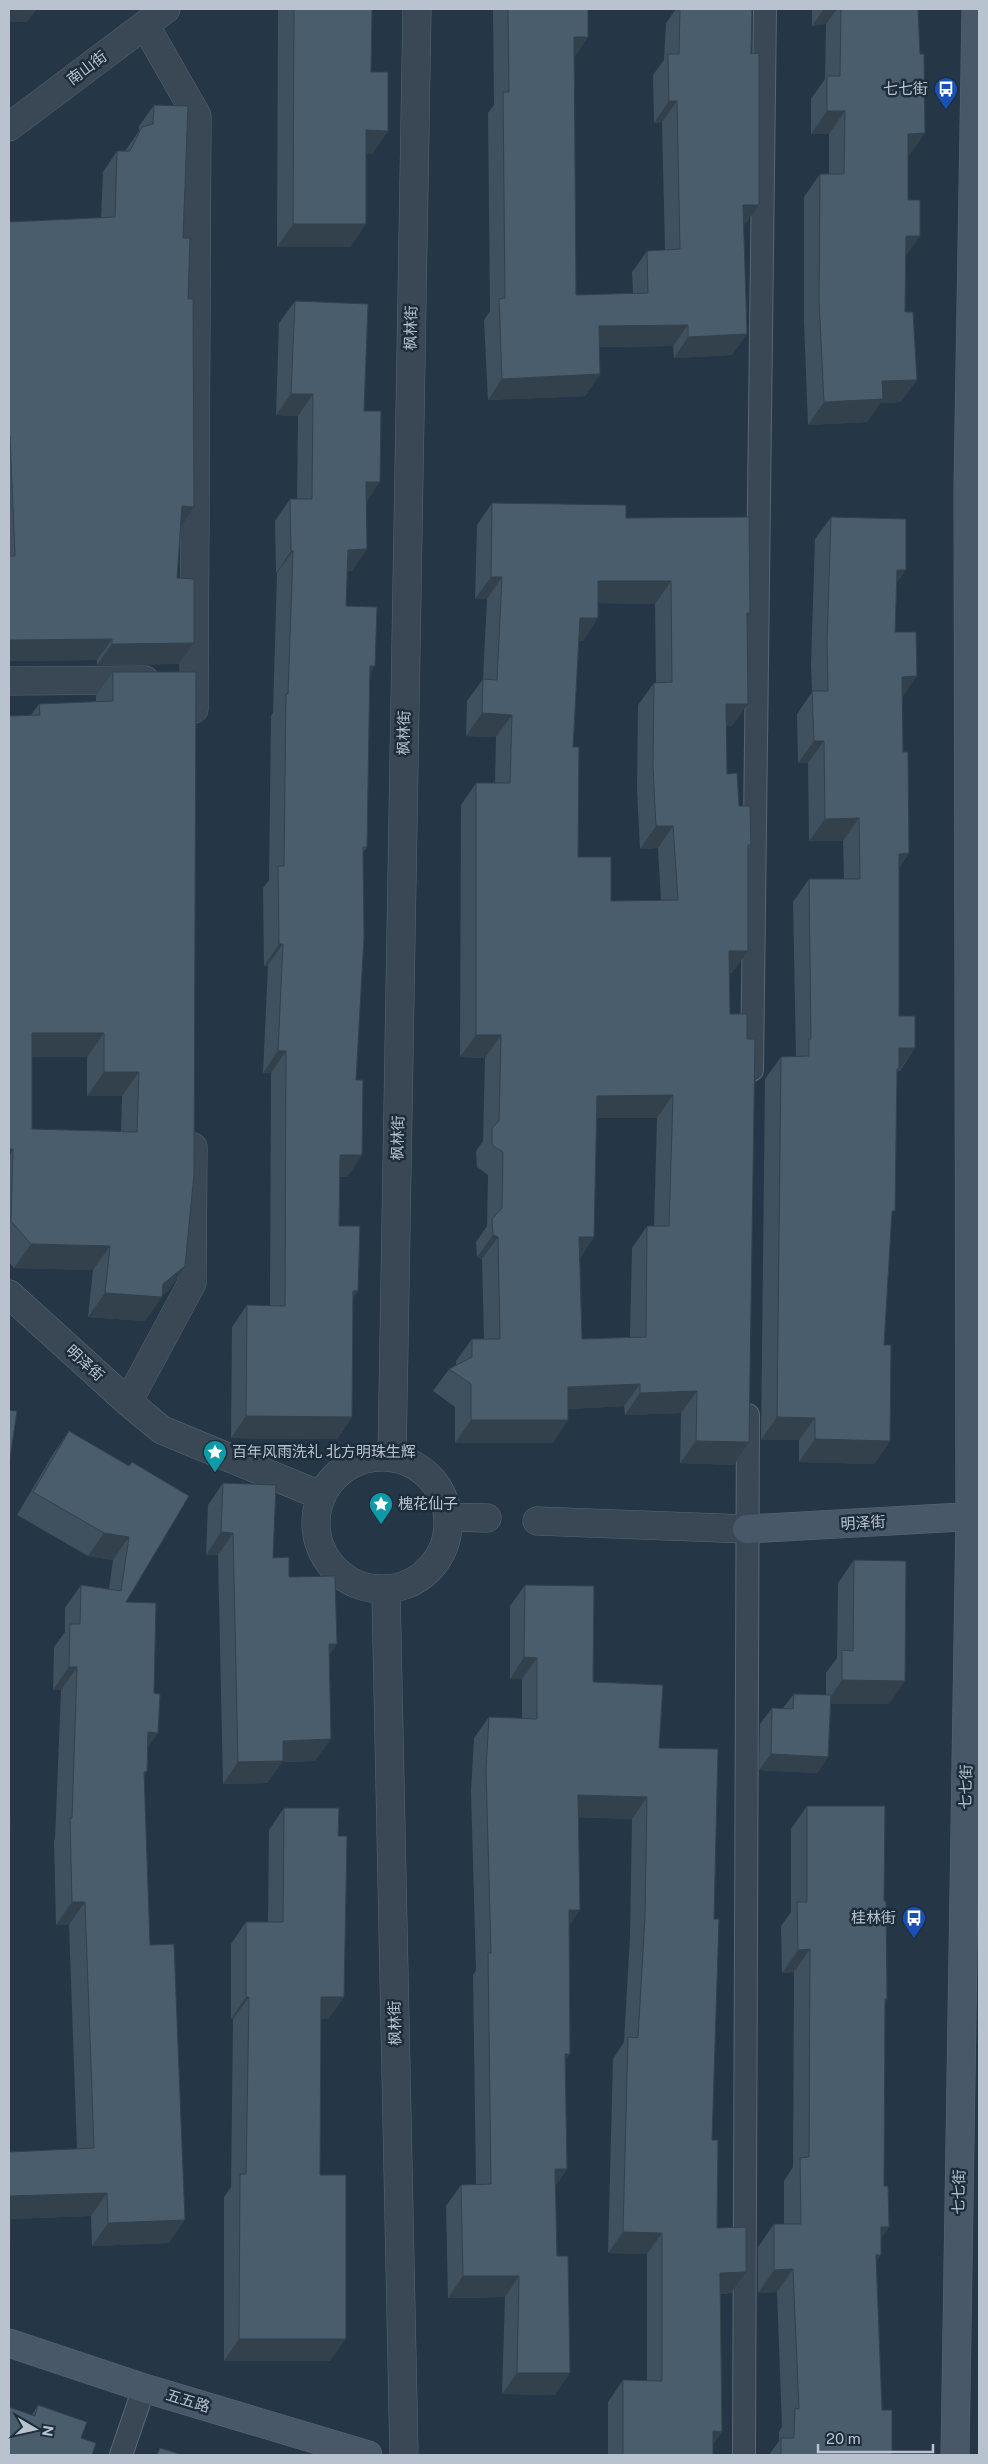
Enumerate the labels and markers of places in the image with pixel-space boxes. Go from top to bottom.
bus stop icon: 七七街 [933,76,959,110]
place label: 七七街 [883,80,928,97]
place icon: 百年风雨洗礼 北方明珠生辉 [202,1439,228,1473]
place label: 百年风雨洗礼 北方明珠生辉 [232,1443,416,1460]
place icon: 槐花仙子 [368,1491,394,1525]
place label: 槐花仙子 [398,1495,458,1512]
bus stop icon: 桂林街 [901,1905,927,1939]
place label: 桂林街 [851,1909,896,1926]

